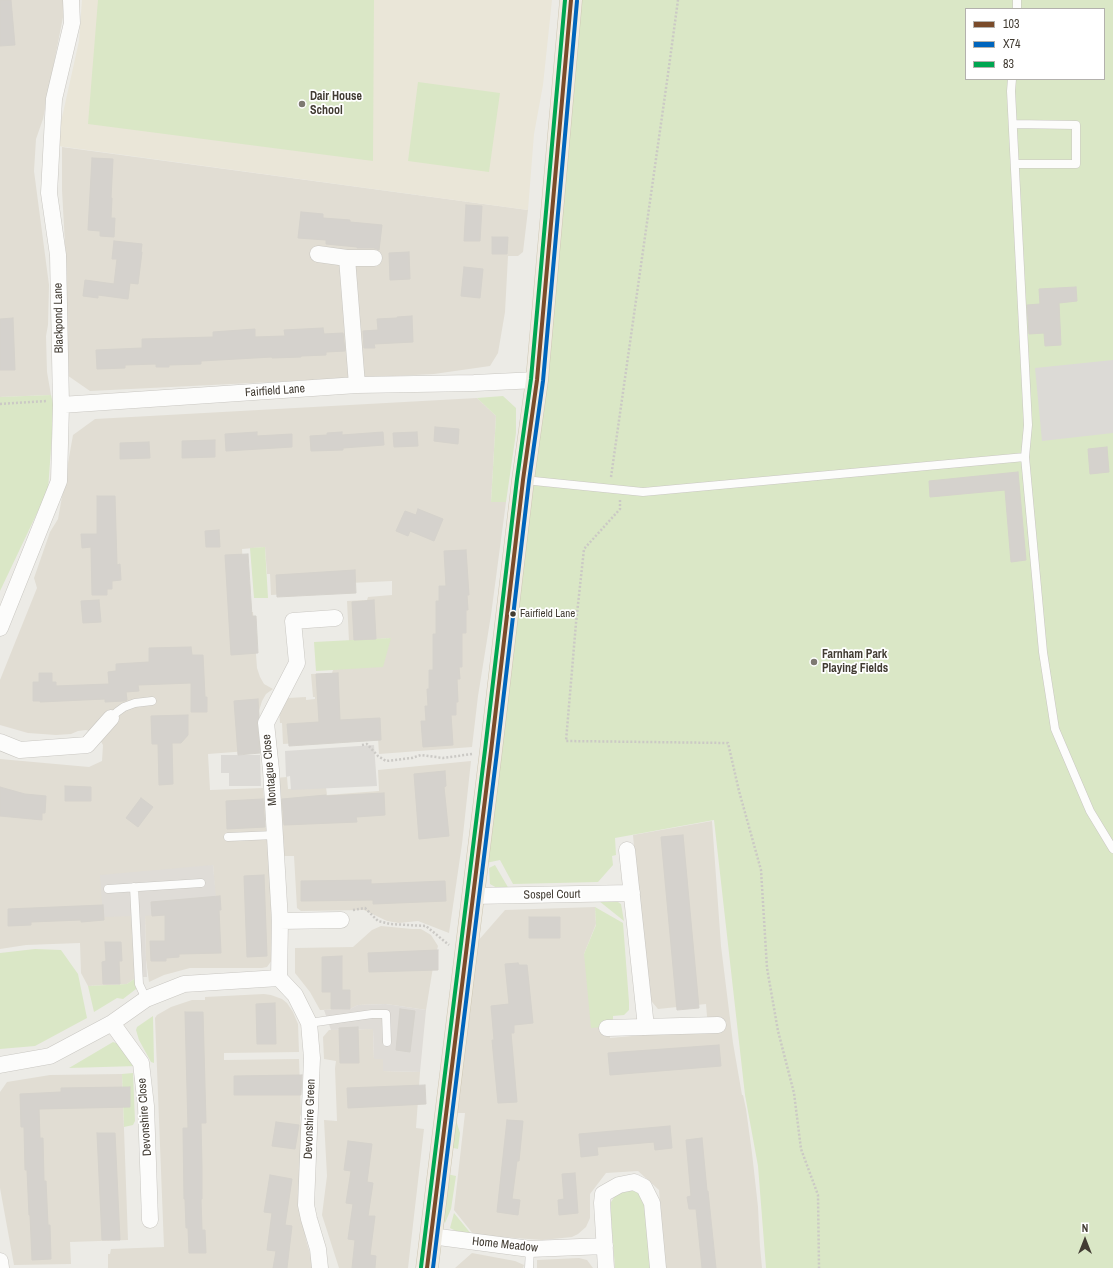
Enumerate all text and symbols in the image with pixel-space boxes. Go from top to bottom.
legend [965,8,1105,80]
text: 103 [1003,16,1019,32]
text: X74 [1003,36,1021,52]
text: 83 [1003,56,1014,72]
place label: Dair House School [310,90,362,118]
marker: Dair House School [297,99,307,109]
street label: Blackpond Lane [51,283,67,353]
street label: Fairfield Lane [244,382,306,400]
place label: Fairfield Lane [520,607,575,621]
marker: Fairfield Lane [508,609,518,619]
place label: Farnham Park Playing Fields [822,648,888,676]
marker: Farnham Park Playing Fields [809,657,819,667]
street label: Montague Close [260,734,280,806]
street label: Sospel Court [523,887,581,903]
street label: Devonshire Close [135,1077,155,1157]
street label: Devonshire Green [301,1079,319,1159]
north arrow [1065,1220,1105,1260]
text: N [1082,1221,1088,1235]
street label: Home Meadow [471,1234,539,1256]

